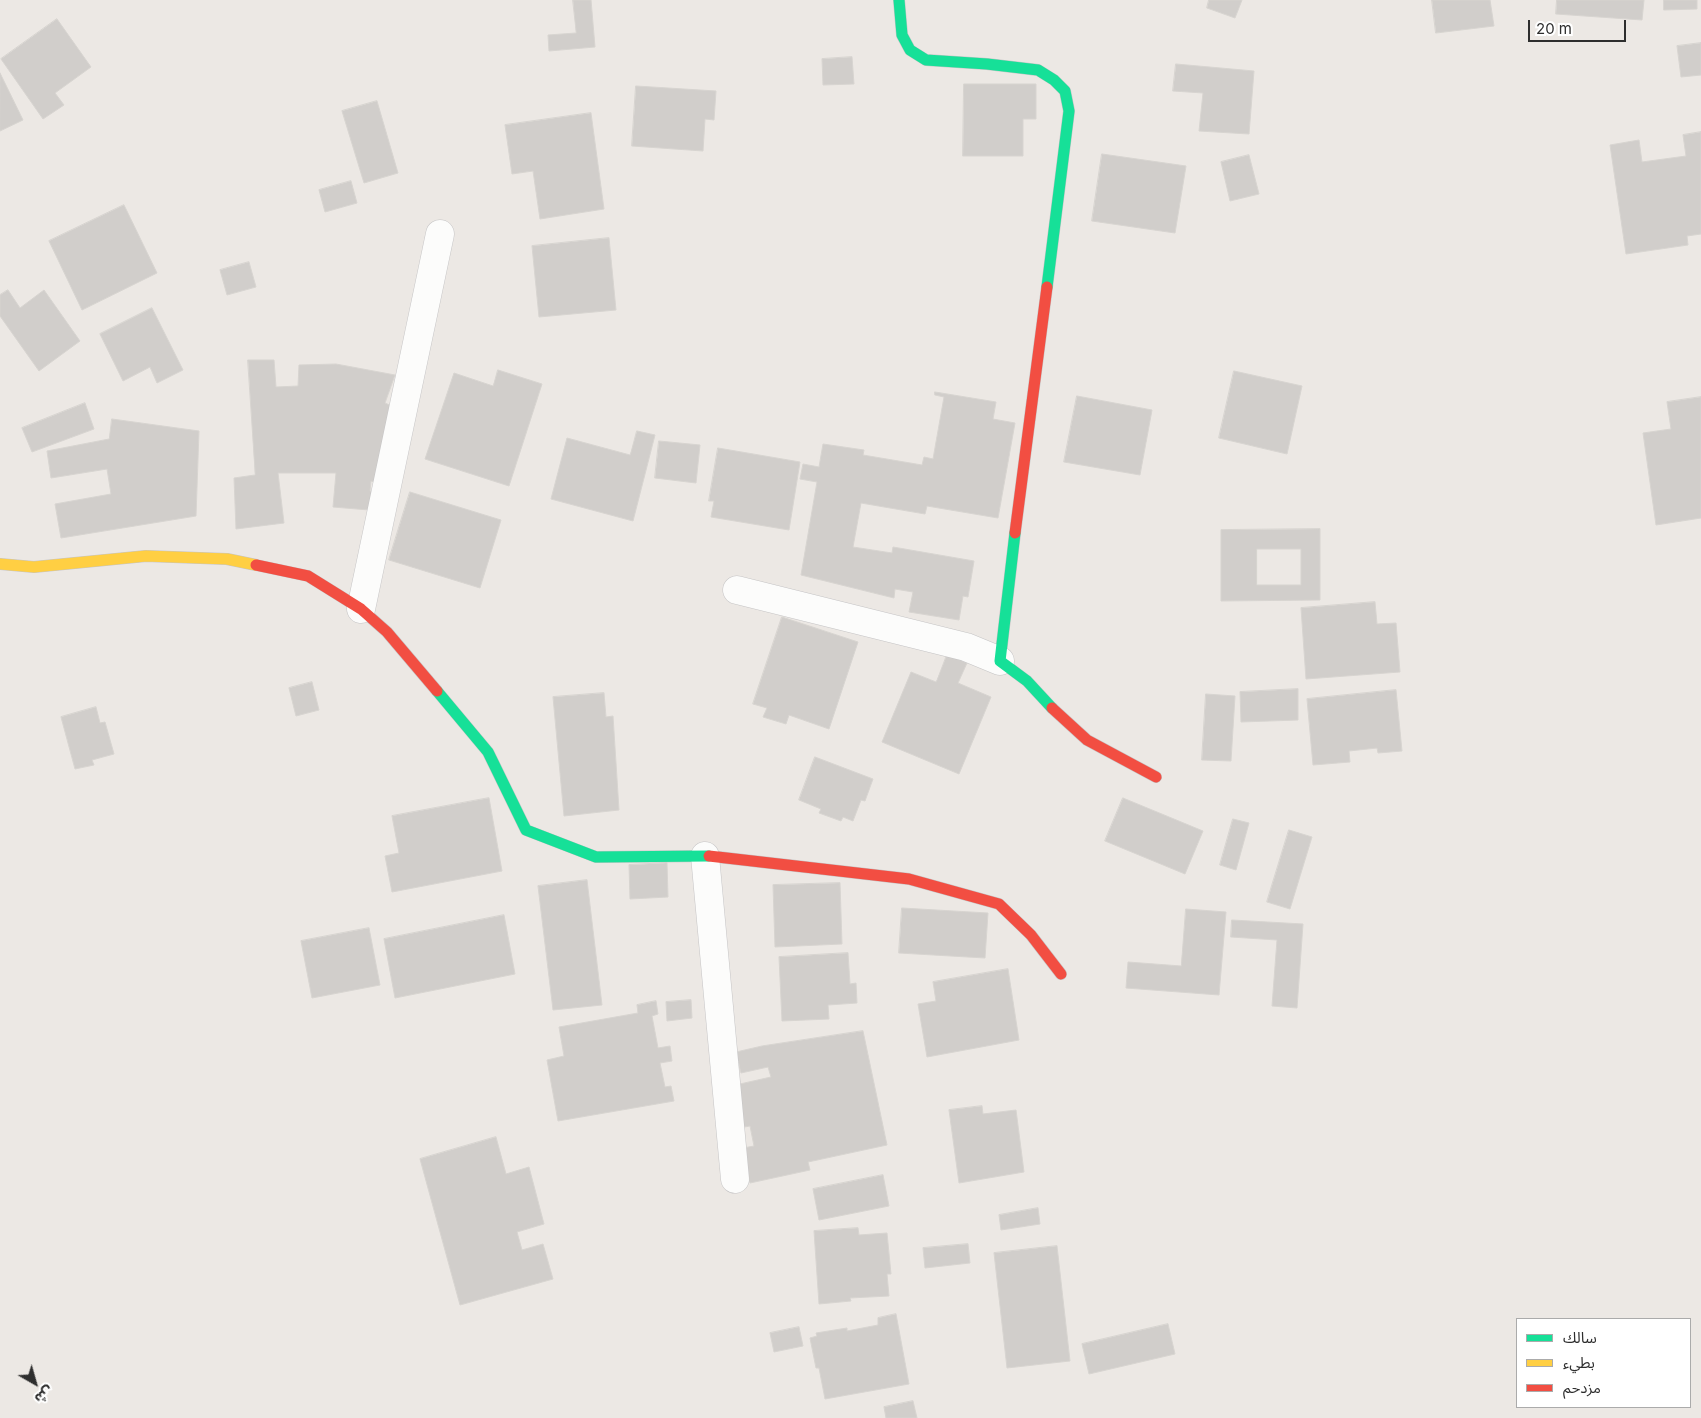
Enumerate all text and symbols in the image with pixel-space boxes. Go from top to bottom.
scale bar [1531,10,1628,42]
text: 20 m [1536,19,1572,38]
legend [1516,1318,1691,1408]
text: سالك [1563,1328,1597,1347]
text: بطيء [1563,1353,1595,1372]
north arrow [10,1358,60,1408]
text: مزدحم [1563,1378,1601,1397]
text: ش [32,1383,57,1408]

